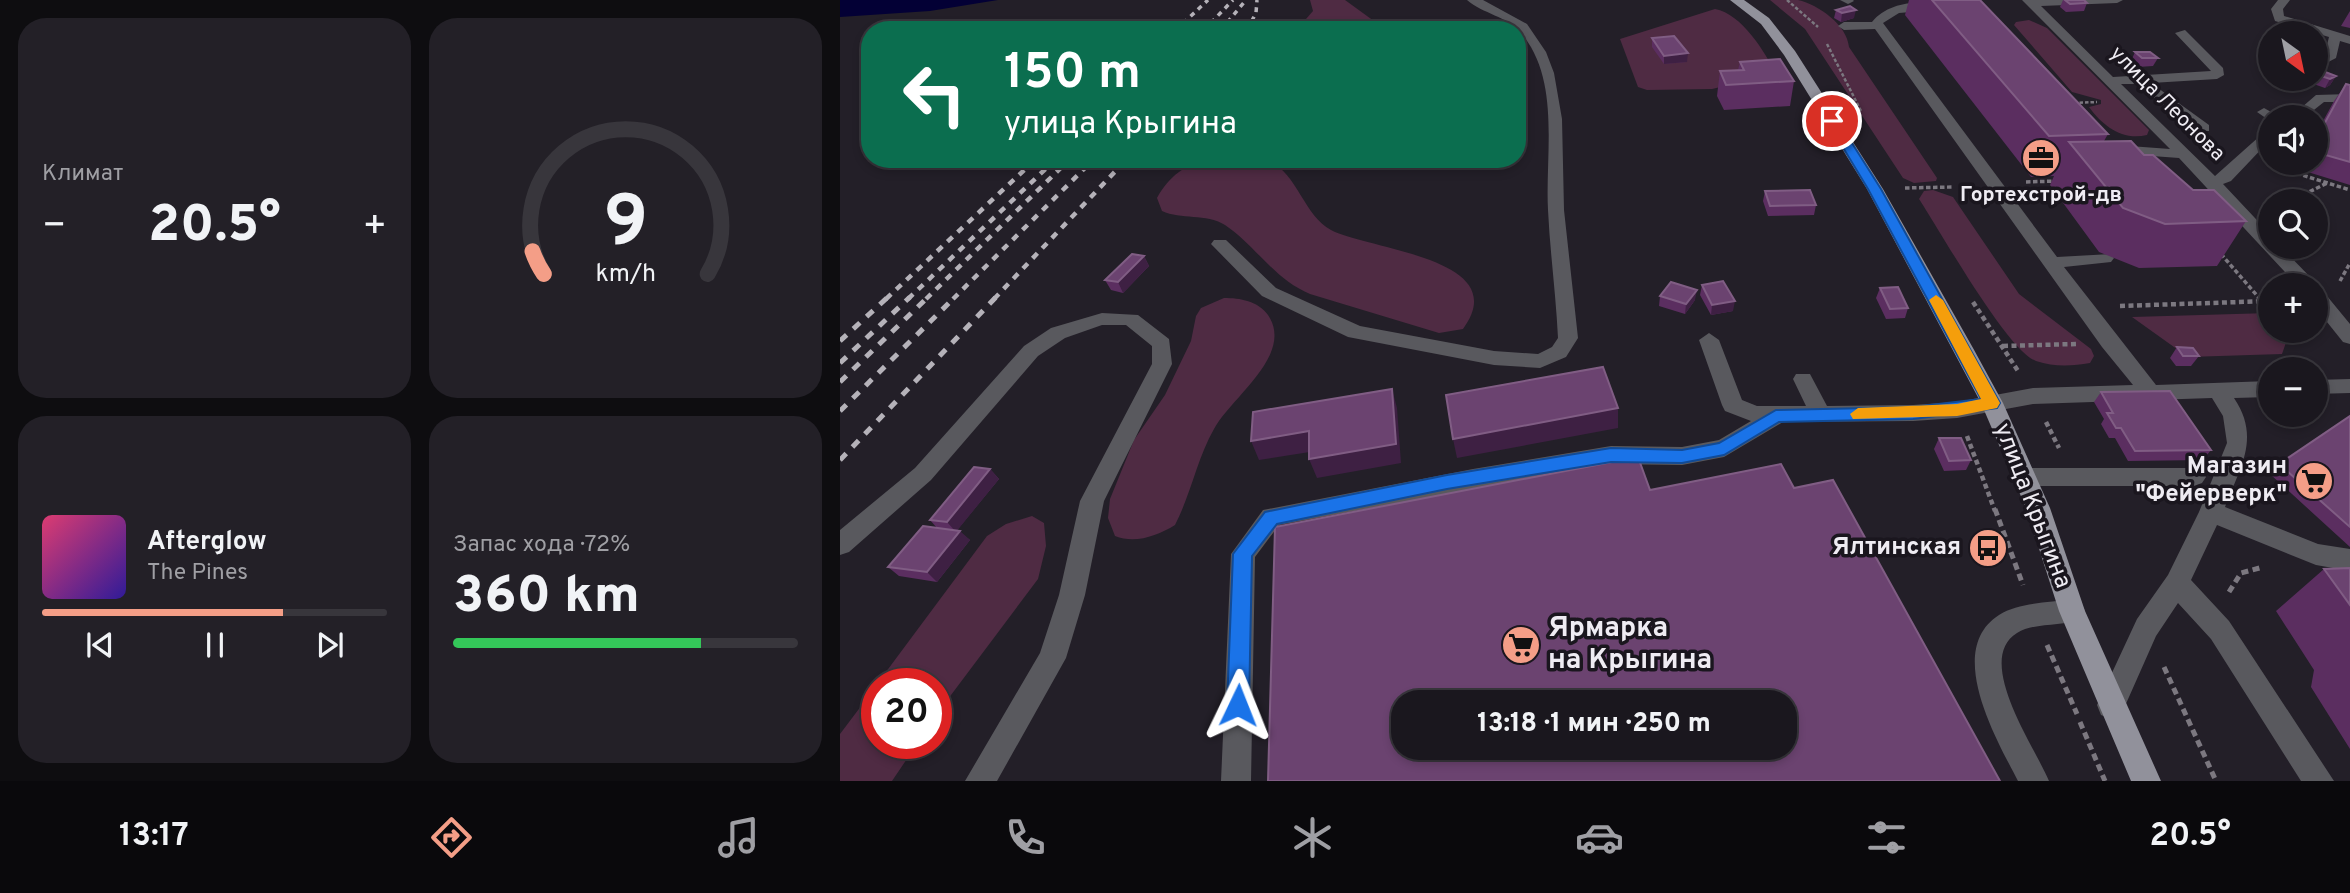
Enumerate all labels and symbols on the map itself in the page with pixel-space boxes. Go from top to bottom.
north arrow [2258,21,2328,91]
street label: улица Леонова [2104,41,2230,167]
pin [1802,91,1862,151]
office icon: Гортехстрой-дв [2020,137,2062,179]
place label: Гортехстрой-дв [1960,182,2122,209]
street label: улица Крыгина [1987,419,2077,593]
place label: Магазин "Фейерверк" [2135,452,2287,510]
supermarket icon: Магазин "Фейерверк" [2293,460,2335,502]
bus stop icon: Ялтинская [1967,527,2009,569]
place label: Ялтинская [1832,533,1961,563]
place label: Ярмарка на Крыгина [1548,611,1712,679]
supermarket icon: Ярмарка на Крыгина [1500,624,1542,666]
speed limit sign: 20 [861,668,952,759]
position arrow [1201,668,1275,742]

